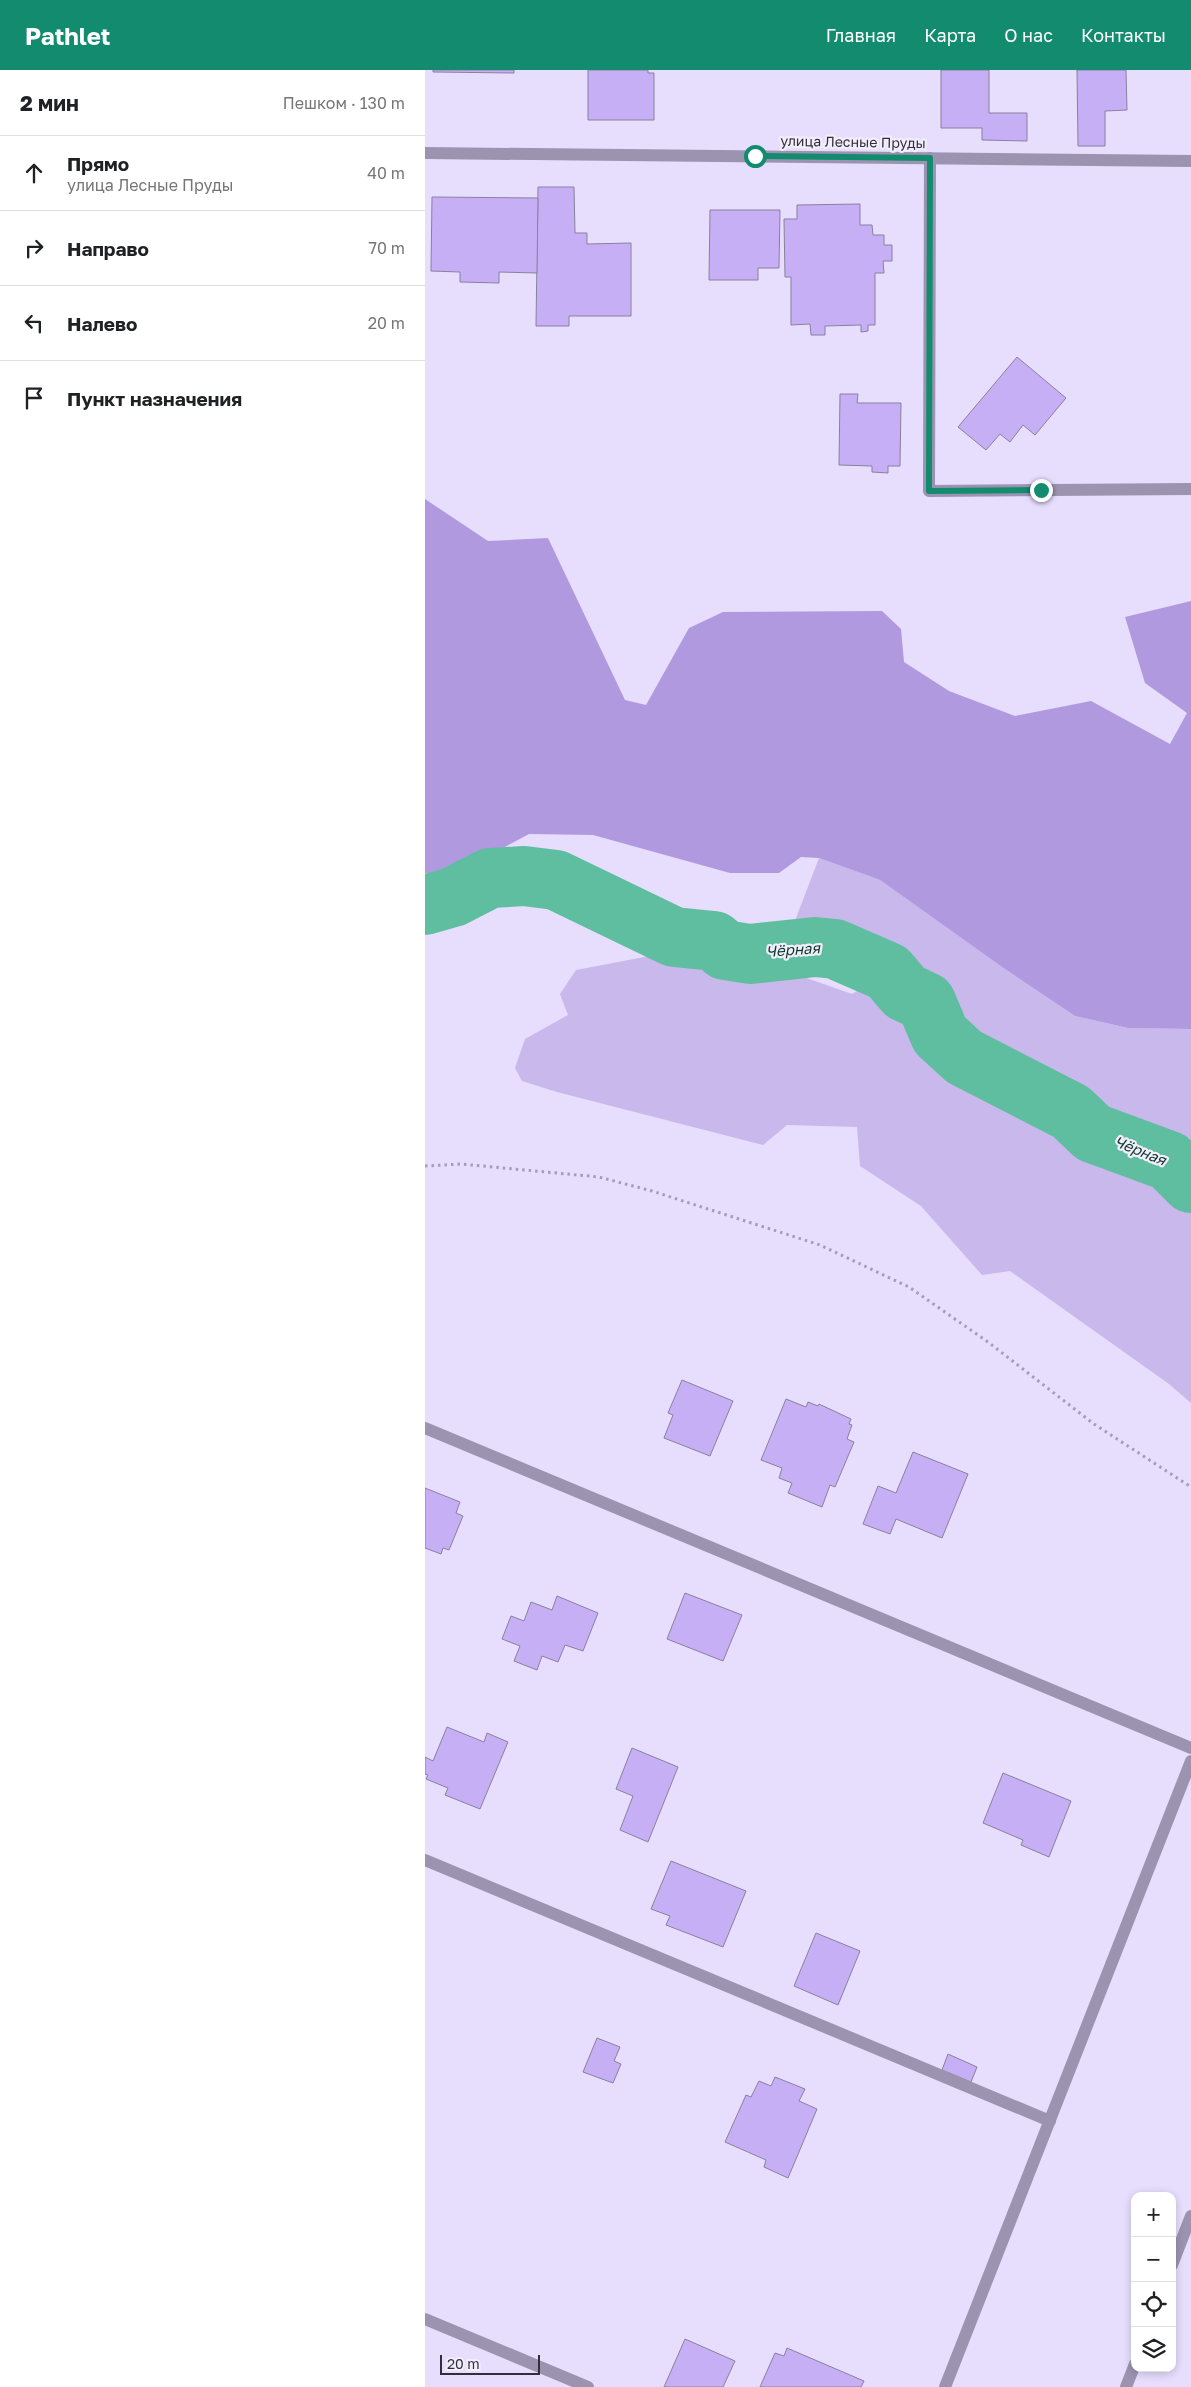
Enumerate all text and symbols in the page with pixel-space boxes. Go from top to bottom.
text: Pathlet [25,21,110,50]
text: Главная [826,24,896,46]
text: Карта [924,24,976,46]
text: О нас [1004,24,1053,46]
text: Контакты [1081,24,1166,46]
text: 2 мин [20,90,79,116]
text: Пешком · 130 m [283,93,405,113]
street label: улица Лесные Пруды [780,132,926,151]
route start [744,145,767,168]
text: Прямо [67,152,129,175]
icon: ahead [20,159,48,187]
text: 40 m [367,163,405,183]
text: улица Лесные Пруды [67,175,233,195]
icon: right [20,234,48,262]
text: Направо [67,237,149,260]
text: 70 m [368,238,405,258]
icon: left [20,309,48,337]
text: Налево [67,312,137,335]
text: 20 m [368,313,405,333]
icon: arrive [20,384,48,412]
text: Пункт назначения [67,387,242,410]
route end [1030,479,1053,502]
water label: Чёрная [765,938,822,960]
water label: Чёрная [1112,1132,1170,1169]
map controls [1131,2192,1176,2372]
button: + [1131,2192,1176,2237]
button: − [1131,2237,1176,2282]
button: locate [1131,2282,1176,2327]
button: layers [1131,2327,1176,2372]
scale bar [440,2352,540,2375]
text: 20 m [447,2355,480,2372]

